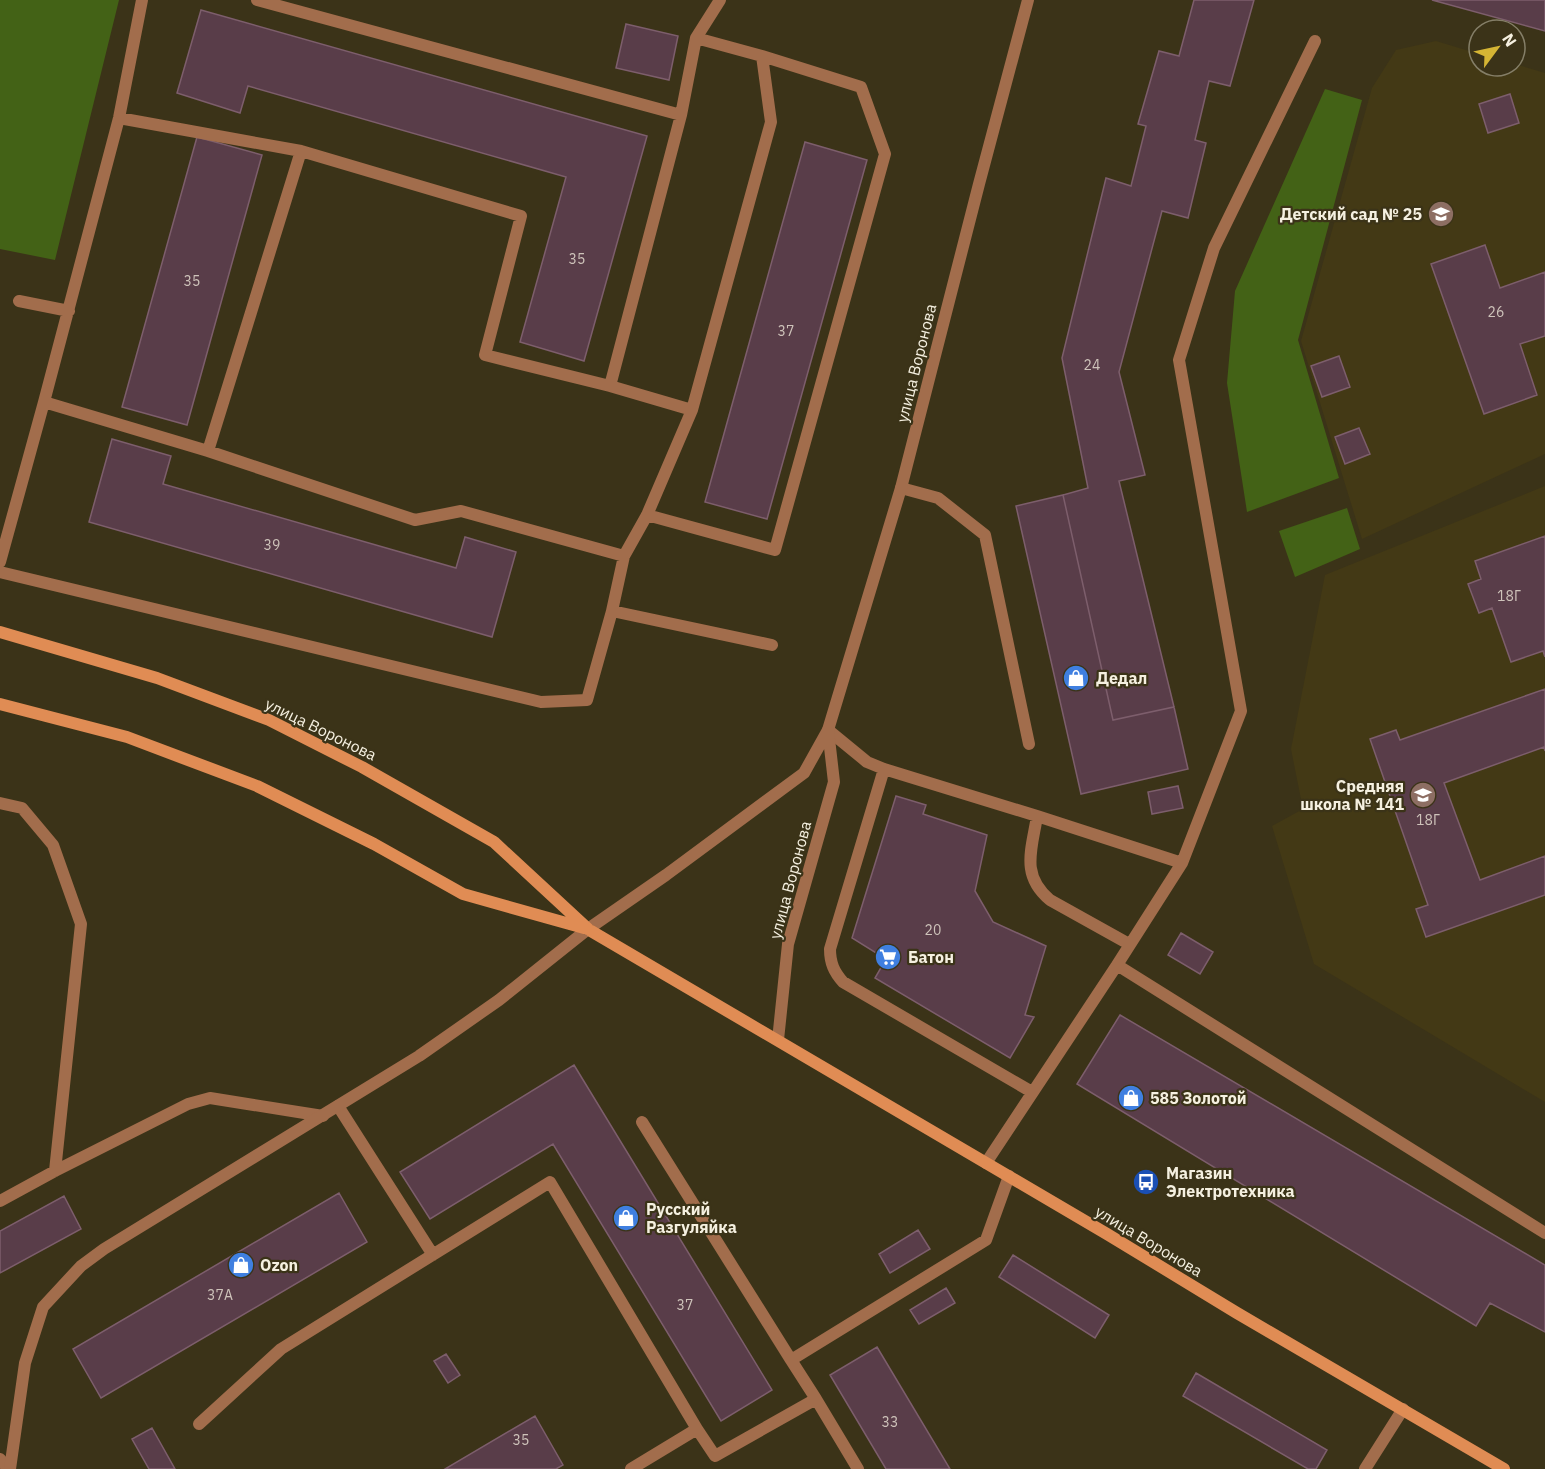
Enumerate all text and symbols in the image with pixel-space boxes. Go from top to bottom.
north arrow [1467,18,1527,78]
text: N [1498,30,1521,50]
school or university icon: Детский сад № 25 [1426,199,1456,229]
place label: Детский сад № 25 [1280,204,1422,224]
house number: 35 [569,250,585,268]
house number: 35 [184,272,200,290]
street label: улица Воронова [892,301,941,424]
house number: 26 [1488,303,1504,321]
house number: 37 [778,322,794,340]
house number: 24 [1084,356,1100,374]
house number: 39 [264,536,280,554]
house number: 18Г [1497,587,1521,605]
shop icon: Дедал [1061,663,1091,693]
place label: Дедал [1096,668,1147,688]
street label: улица Воронова [262,693,380,765]
place label: Средняя школа № 141 [1300,776,1404,814]
school or university icon: Средняя школа № 141 [1408,780,1438,810]
house number: 18Г [1416,811,1440,829]
street label: улица Воронова [765,818,815,941]
house number: 20 [925,921,941,939]
supermarket icon: Батон [873,942,903,972]
place label: Батон [908,947,954,967]
shop icon: 585 Золотой [1116,1083,1146,1113]
place label: 585 Золотой [1150,1088,1247,1108]
place label: Магазин Электротехника [1166,1163,1295,1201]
bus stop icon: Магазин Электротехника [1131,1167,1161,1197]
place label: Русский Разгуляйка [646,1199,737,1237]
street label: улица Воронова [1092,1201,1207,1281]
shop icon: Русский Разгуляйка [611,1203,641,1233]
shop icon: Ozon [226,1250,256,1280]
place label: Ozon [260,1255,298,1275]
house number: 37А [207,1286,233,1304]
house number: 37 [677,1296,693,1314]
house number: 33 [882,1413,898,1431]
house number: 35 [513,1431,529,1449]

